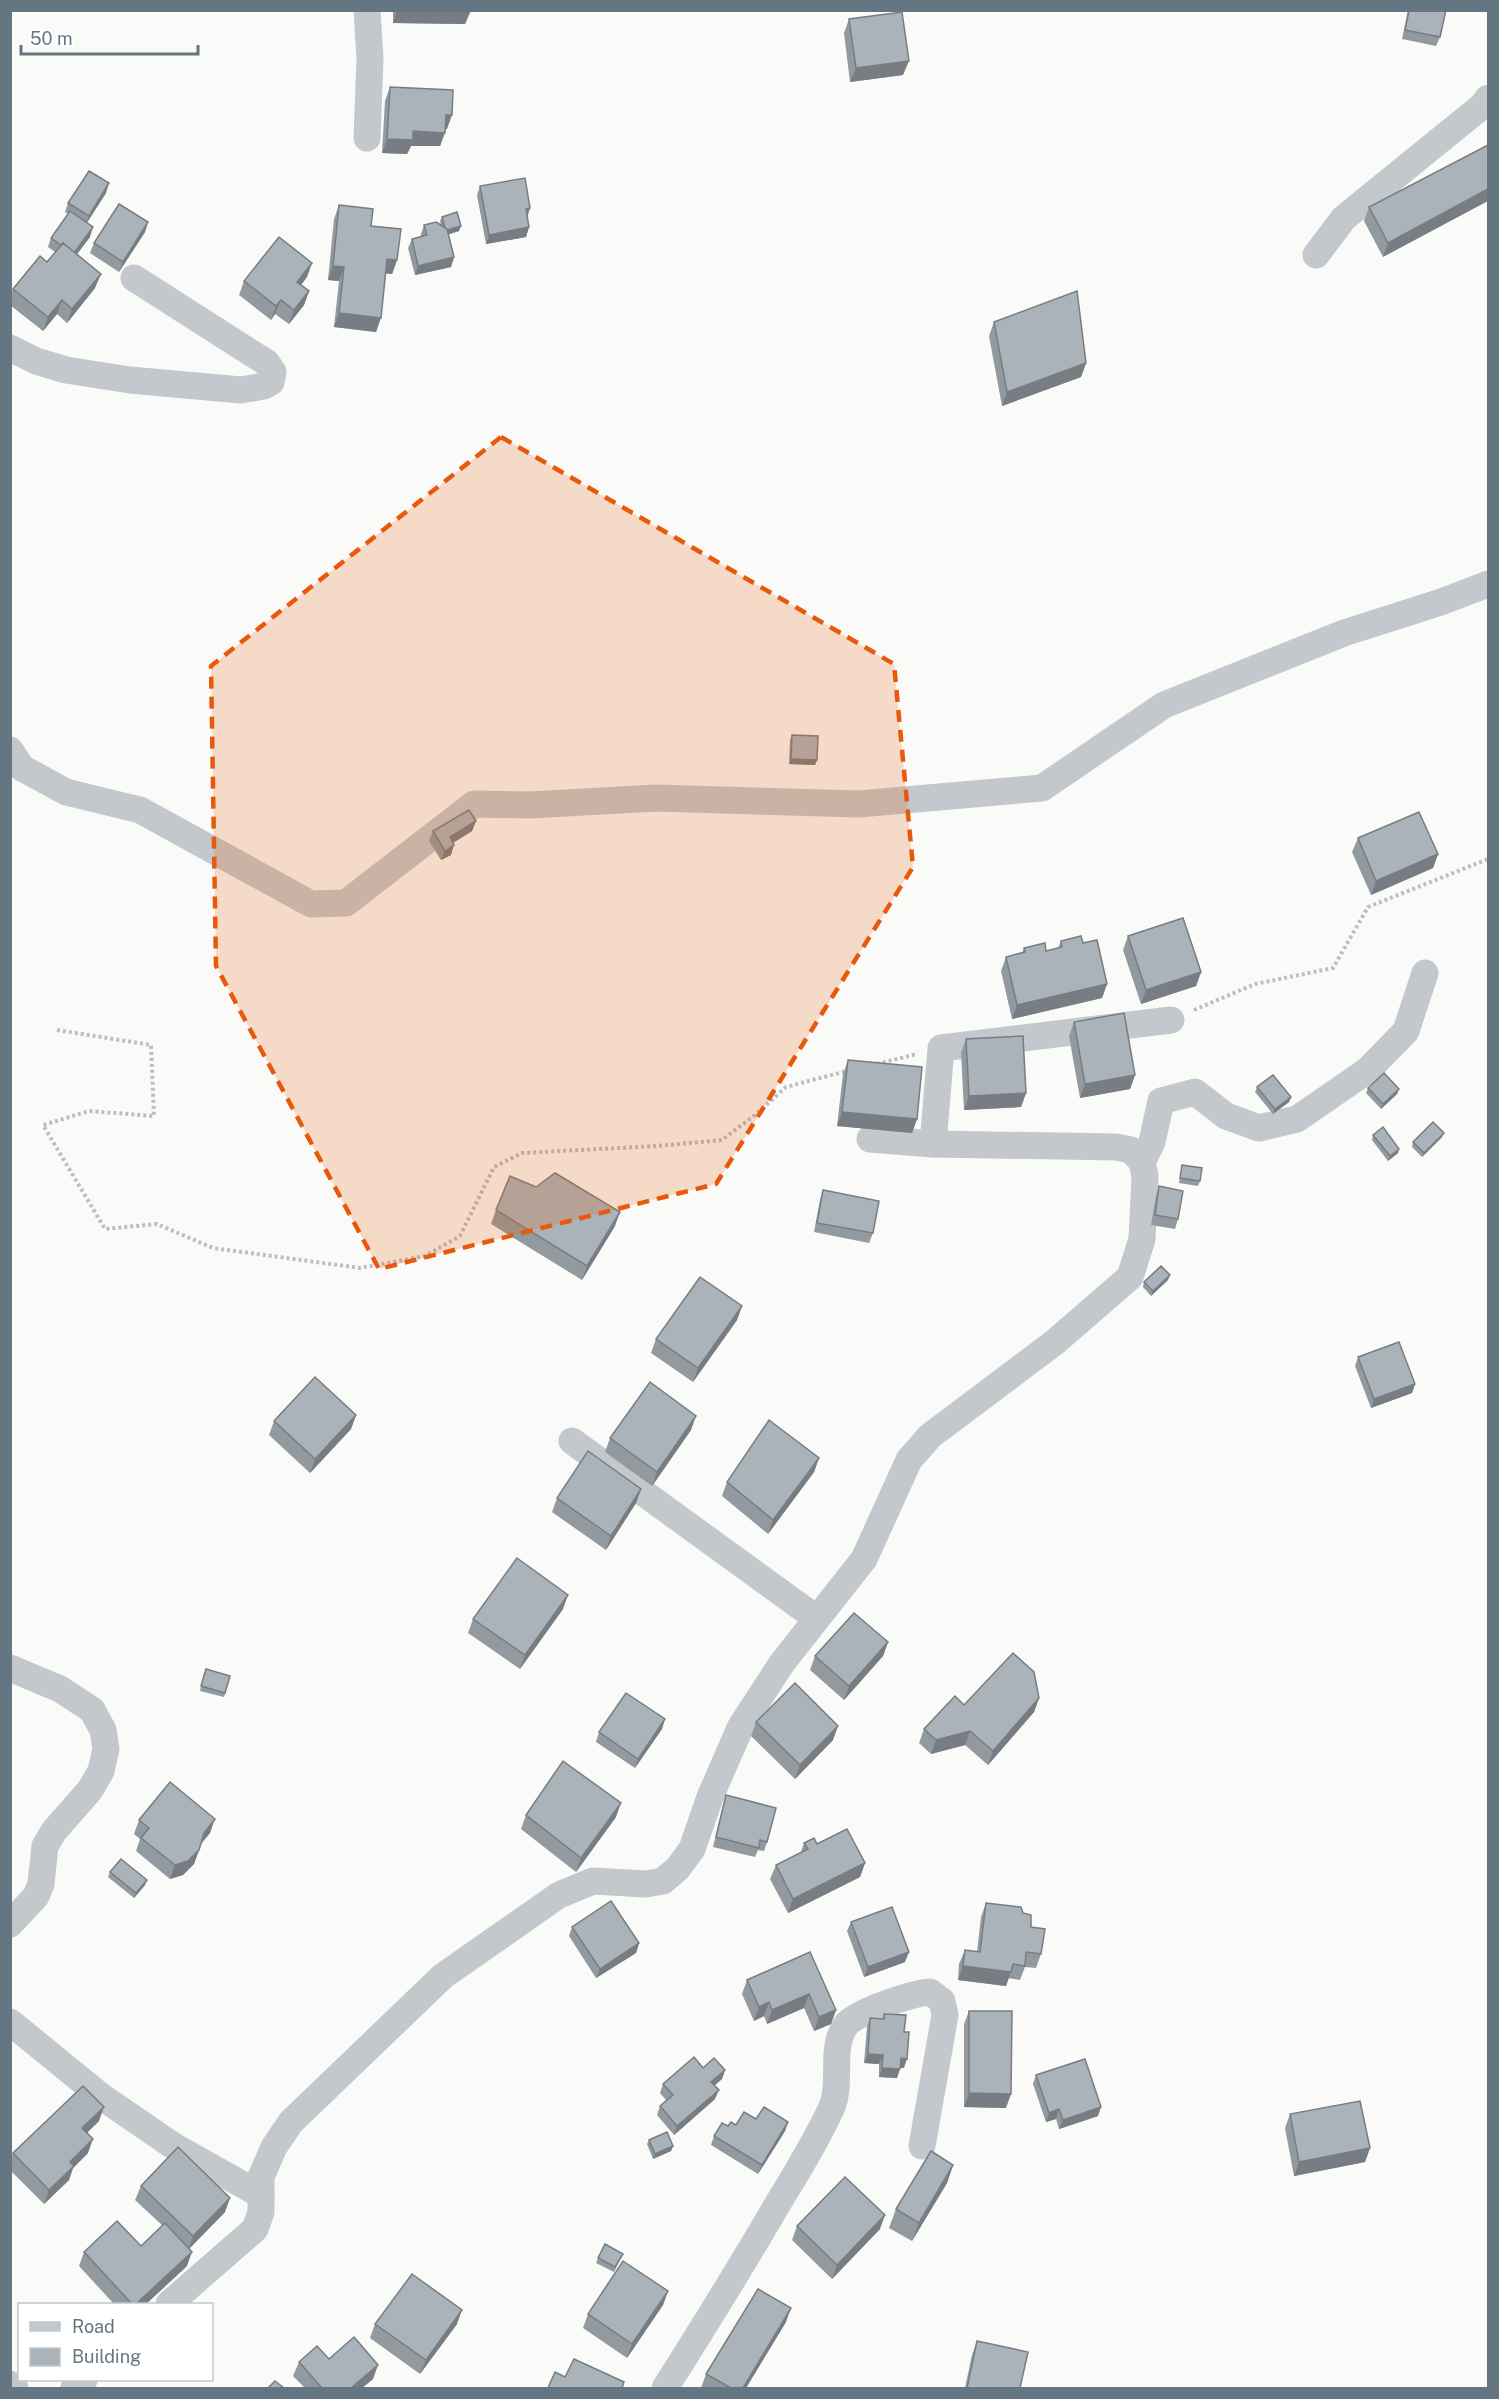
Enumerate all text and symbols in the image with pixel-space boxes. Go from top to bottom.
scale bar [21,18,198,56]
text: 50 m [30,28,73,49]
legend [18,2303,213,2381]
text: Road [72,2316,115,2337]
text: Building [72,2346,141,2367]

